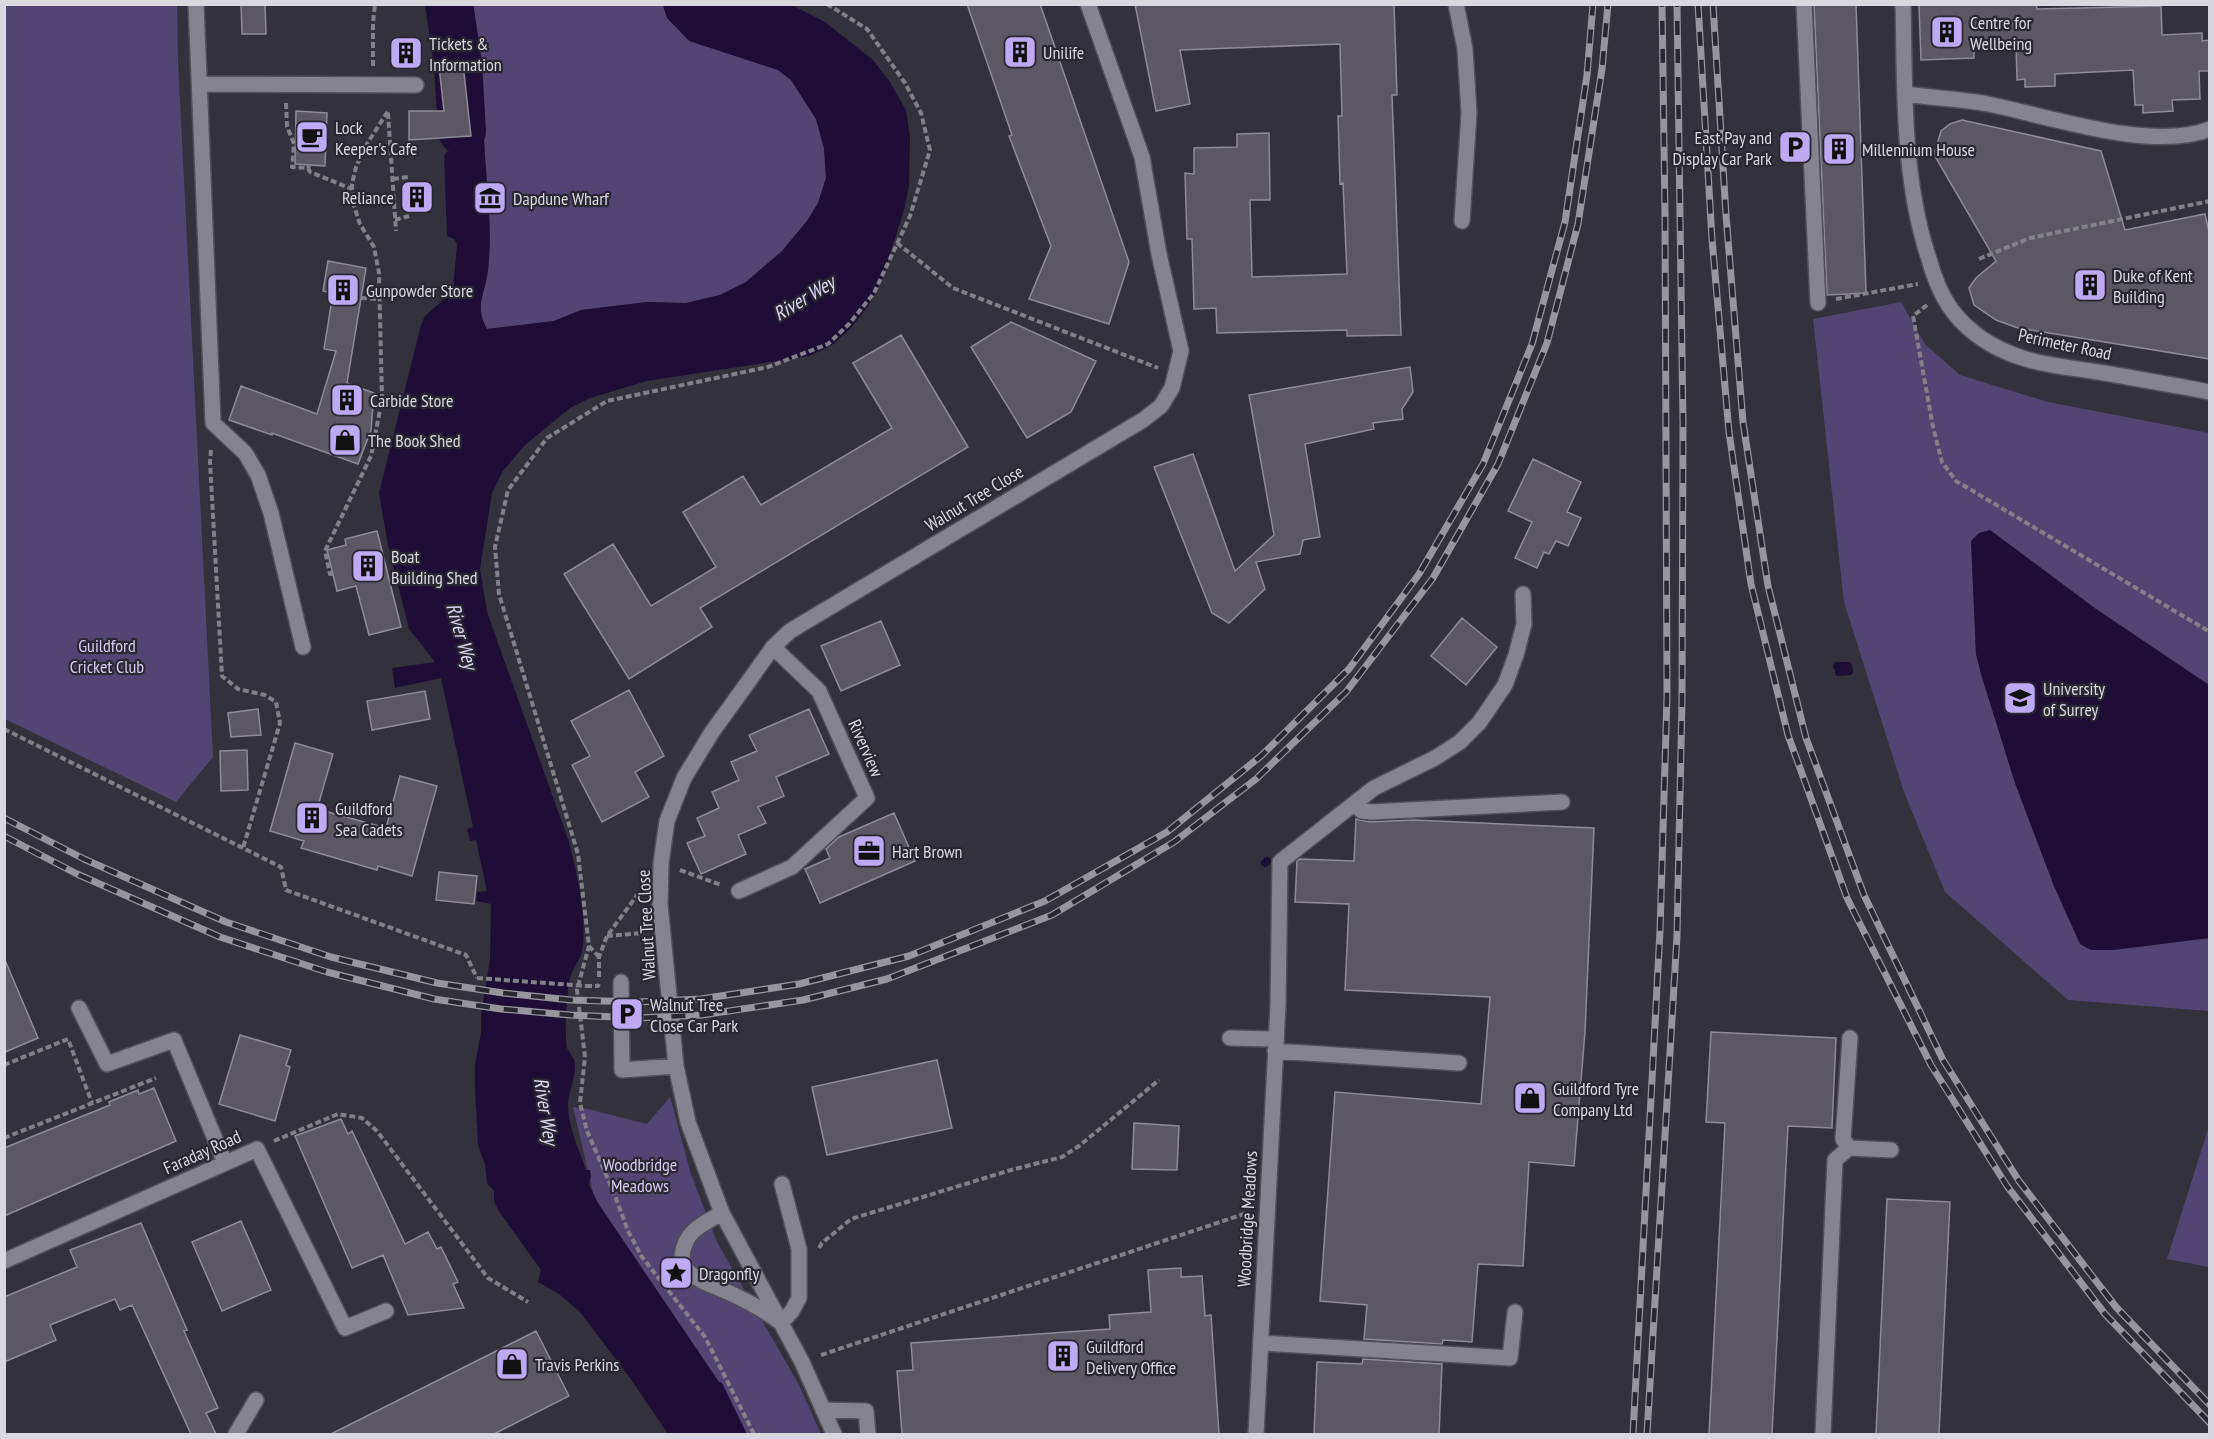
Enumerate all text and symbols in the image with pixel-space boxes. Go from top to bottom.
place label: Centre for Wellbeing [1970,11,2032,55]
building icon: Centre for Wellbeing [1929,14,1965,50]
place label: Tickets & Information [429,32,502,76]
building icon: Unilife [1002,34,1038,70]
building icon: Tickets & Information [388,35,424,71]
place label: Unilife [1043,41,1084,64]
place label: Lock Keeper's Cafe [335,116,417,160]
cafe icon: Lock Keeper's Cafe [294,119,330,155]
place label: East Pay and Display Car Park [1673,126,1772,170]
parking icon: East Pay and Display Car Park [1777,129,1813,165]
building icon: Millennium House [1821,131,1857,167]
place label: Millennium House [1862,138,1975,161]
building icon: Reliance [399,179,435,215]
museum icon: Dapdune Wharf [472,180,508,216]
place label: Reliance [342,186,394,209]
place label: Dapdune Wharf [513,187,610,210]
place label: Duke of Kent Building [2113,264,2193,308]
building icon: Duke of Kent Building [2072,267,2108,303]
water label: River Wey [768,268,842,327]
building icon: Gunpowder Store [325,272,361,308]
place label: Gunpowder Store [366,279,473,302]
street label: Perimeter Road [2016,323,2114,365]
building icon: Carbide Store [329,382,365,418]
place label: Carbide Store [370,389,454,412]
shop icon: The Book Shed [327,422,363,458]
place label: The Book Shed [368,429,460,452]
street label: Walnut Tree Close [921,460,1027,536]
place label: Boat Building Shed [391,545,477,589]
building icon: Boat Building Shed [350,548,386,584]
water label: River Wey [440,600,484,674]
park label: Guildford Cricket Club [70,634,144,678]
place label: University of Surrey [2043,677,2105,721]
school or university icon: University of Surrey [2002,680,2038,716]
street label: Riverview [843,716,889,781]
place label: Guildford Sea Cadets [335,797,403,841]
building icon: Guildford Sea Cadets [294,800,330,836]
office icon: Hart Brown [851,833,887,869]
place label: Hart Brown [892,840,963,863]
street label: Walnut Tree Close [632,869,660,981]
place label: Walnut Tree Close Car Park [650,993,738,1037]
parking icon: Walnut Tree Close Car Park [609,996,645,1032]
water label: River Wey [528,1076,565,1149]
place label: Guildford Tyre Company Ltd [1553,1077,1639,1121]
shop icon: Guildford Tyre Company Ltd [1512,1080,1548,1116]
street label: Faraday Road [160,1125,244,1179]
street label: Woodbridge Meadows [1232,1150,1262,1288]
park label: Woodbridge Meadows [603,1153,677,1197]
place icon: Dragonfly [658,1255,694,1291]
place label: Dragonfly [699,1262,759,1285]
place label: Guildford Delivery Office [1086,1335,1176,1379]
building icon: Guildford Delivery Office [1045,1338,1081,1374]
shop icon: Travis Perkins [494,1346,530,1382]
place label: Travis Perkins [535,1353,619,1376]

